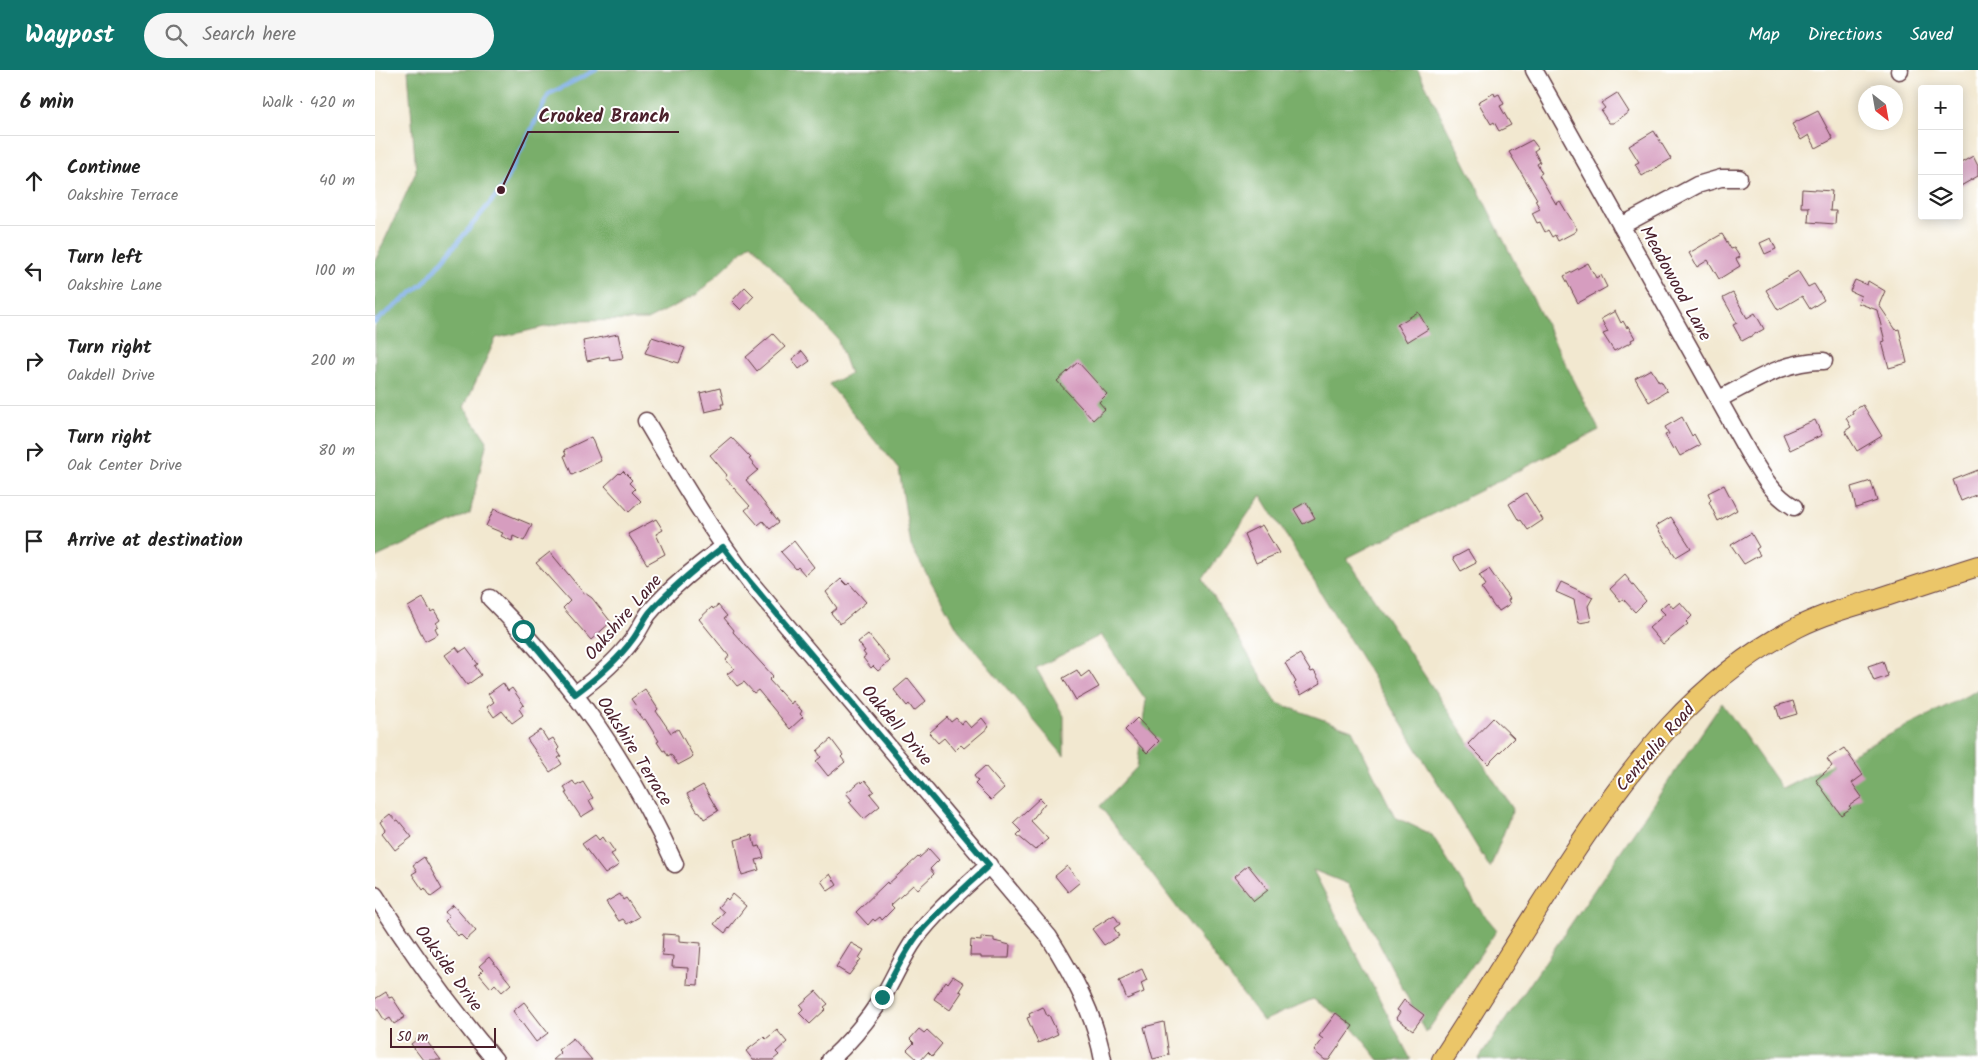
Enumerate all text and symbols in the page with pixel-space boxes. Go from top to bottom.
search box [144,13,494,58]
text: Waypost [25,16,114,55]
text: Search here [202,20,296,50]
icon: search [162,21,190,49]
text: Map [1748,21,1780,50]
text: Directions [1808,21,1882,50]
text: Saved [1910,21,1953,50]
north arrow [1858,85,1903,130]
map controls [1918,85,1963,220]
button: + [1918,85,1963,130]
text: 6 min [20,86,74,119]
text: Walk · 420 m [262,90,355,115]
callout: Crooked Branch [528,98,679,132]
text: Crooked Branch [538,102,670,132]
button: − [1918,130,1963,175]
text: Continue [67,153,140,183]
icon: ahead [20,167,48,195]
text: 40 m [319,168,355,193]
button: layers [1918,175,1963,220]
text: Oakshire Terrace [67,183,178,208]
street label: Meadowood Lane [1631,221,1719,347]
text: Turn left [67,243,142,273]
icon: left [20,257,48,285]
text: 100 m [315,258,355,283]
text: Oakshire Lane [67,273,162,298]
text: Turn right [67,333,152,363]
icon: right [20,347,48,375]
text: 200 m [311,348,355,373]
text: Oakdell Drive [67,363,155,388]
text: Turn right [67,423,152,453]
icon: right [20,437,48,465]
text: 80 m [318,438,355,463]
text: Oak Center Drive [67,453,182,478]
text: Arrive at destination [67,526,243,556]
icon: arrive [20,527,48,555]
street label: Oakshire Lane [578,568,670,668]
route start [512,620,535,643]
street label: Oakdell Drive [853,679,939,773]
street label: Oakshire Terrace [588,691,679,812]
street label: Centralia Road [1609,696,1704,799]
street label: Oakside Drive [406,919,489,1019]
route end [871,986,894,1009]
scale bar [390,1025,496,1048]
text: 50 m [397,1026,428,1048]

